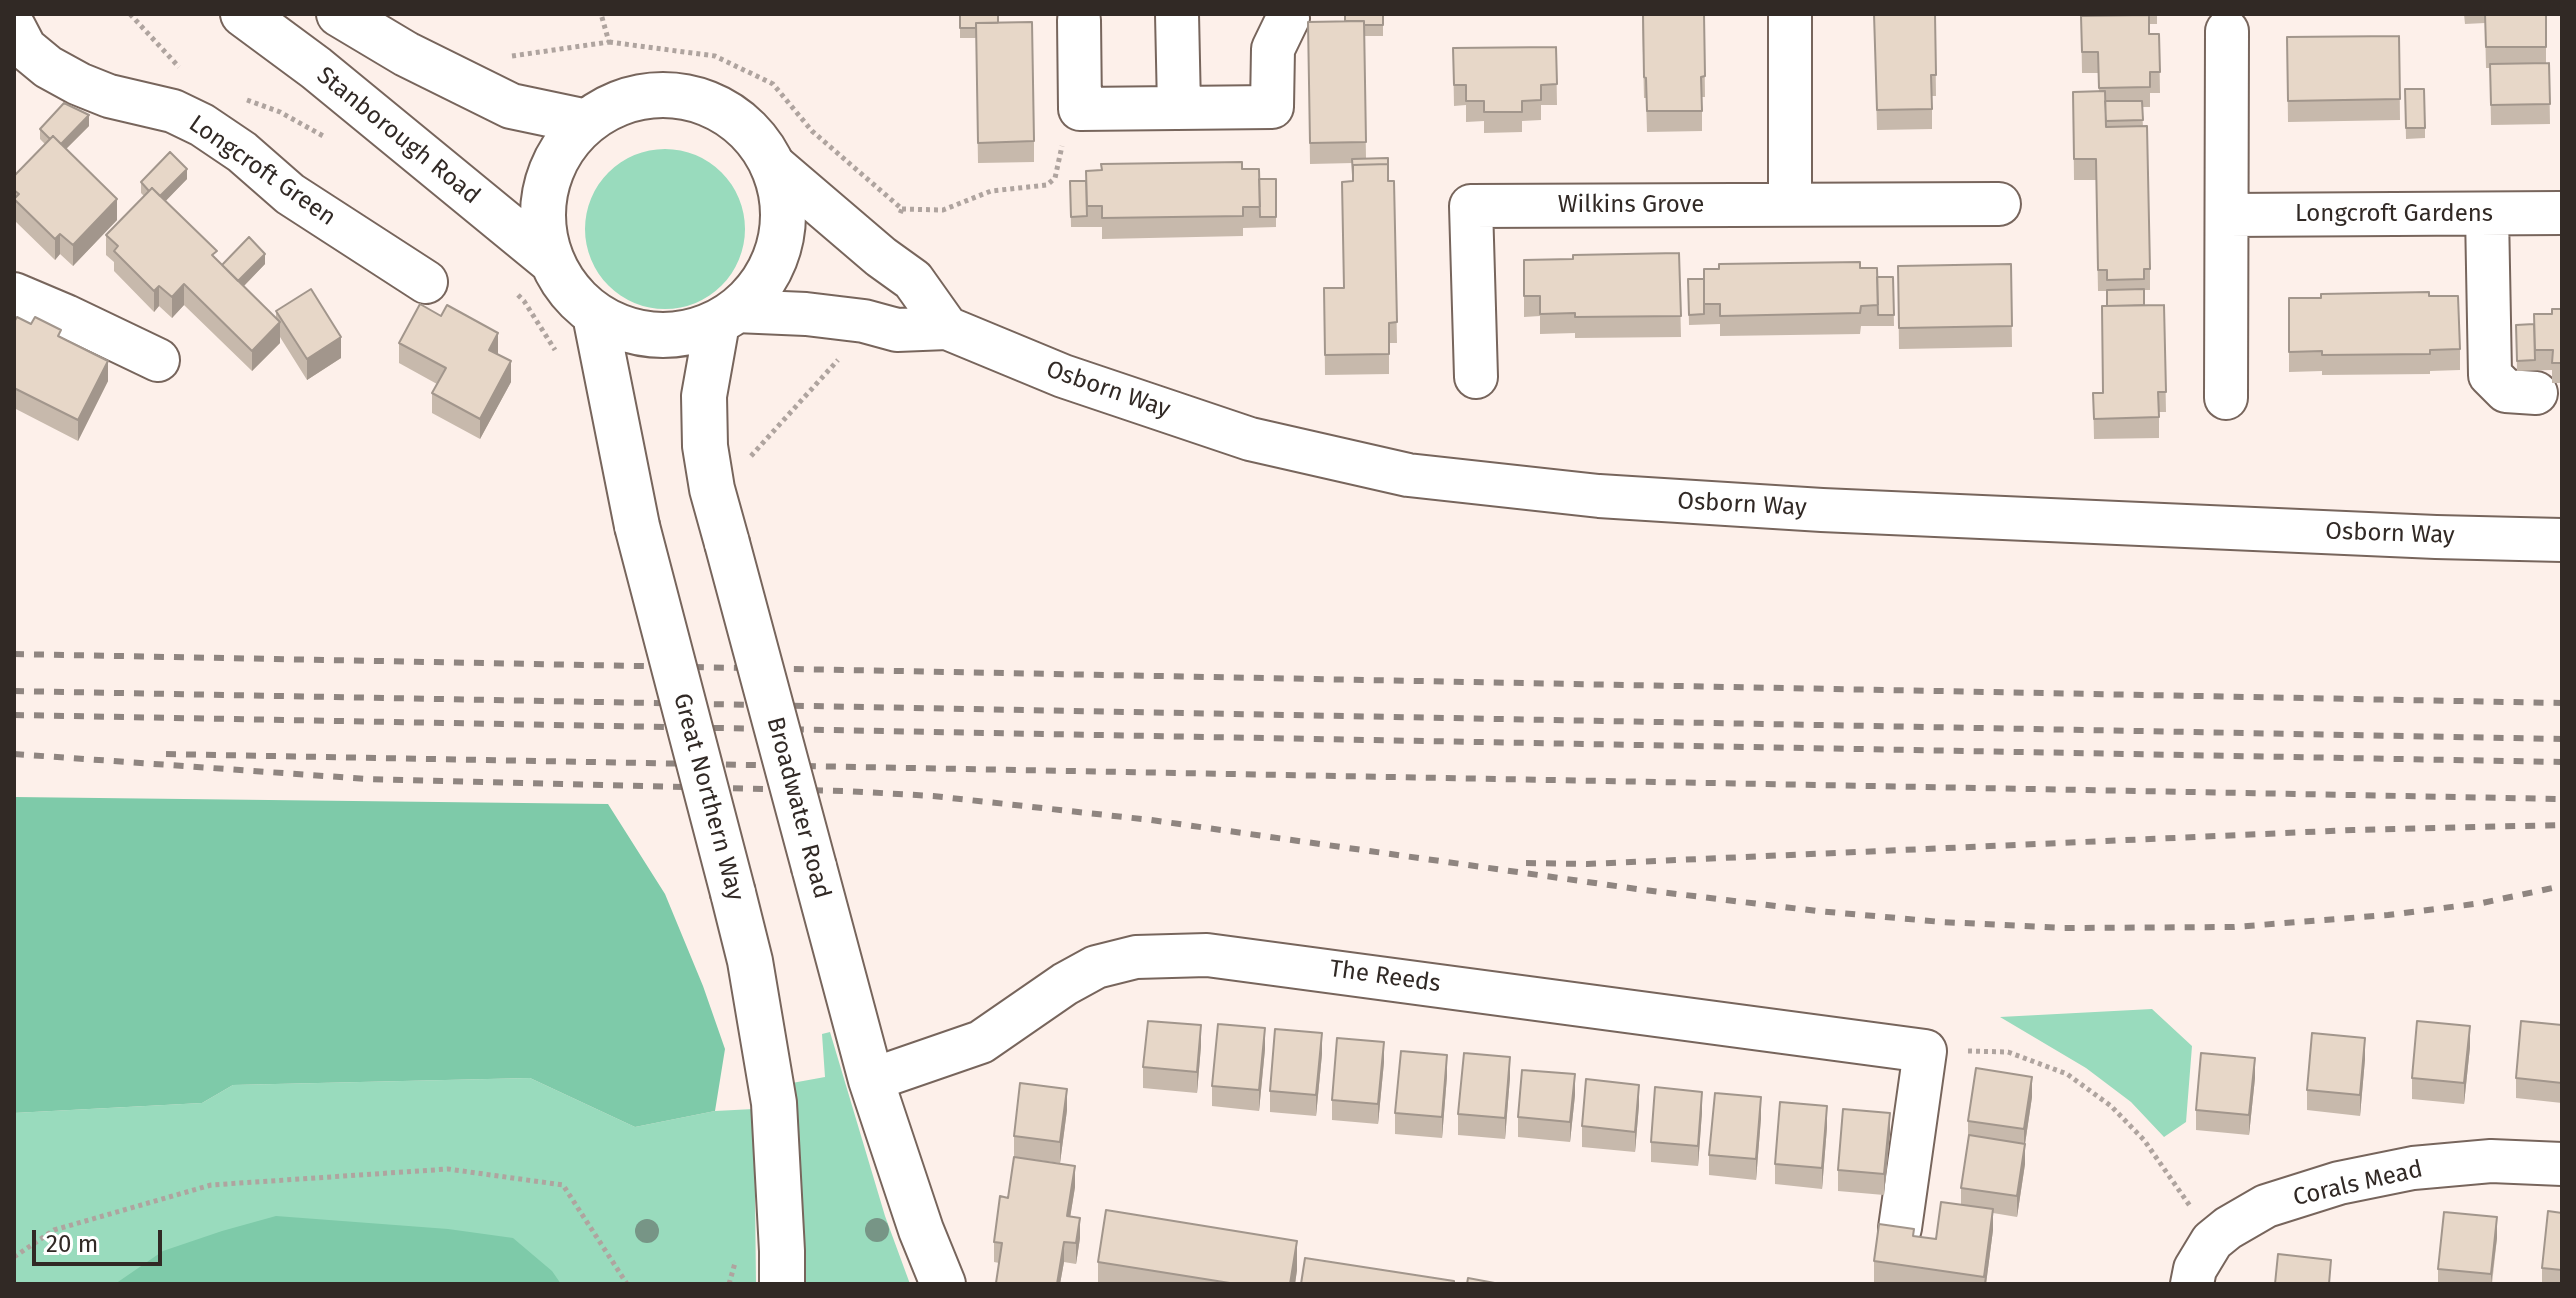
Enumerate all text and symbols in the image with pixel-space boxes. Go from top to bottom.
street label: Stanborough Road [311,61,485,211]
street label: Longcroft Green [183,110,341,232]
street label: Wilkins Grove [1558,191,1704,219]
street label: Longcroft Gardens [2295,200,2493,228]
street label: Osborn Way [1042,355,1174,425]
street label: Osborn Way [1677,487,1807,523]
street label: Osborn Way [2325,517,2455,551]
street label: Great Northern Way [666,690,750,904]
street label: Broadwater Road [760,714,836,902]
street label: The Reeds [1328,955,1442,999]
street label: Corals Mead [2291,1155,2425,1213]
scale bar [36,1214,166,1264]
text: 20 m [46,1230,98,1258]

